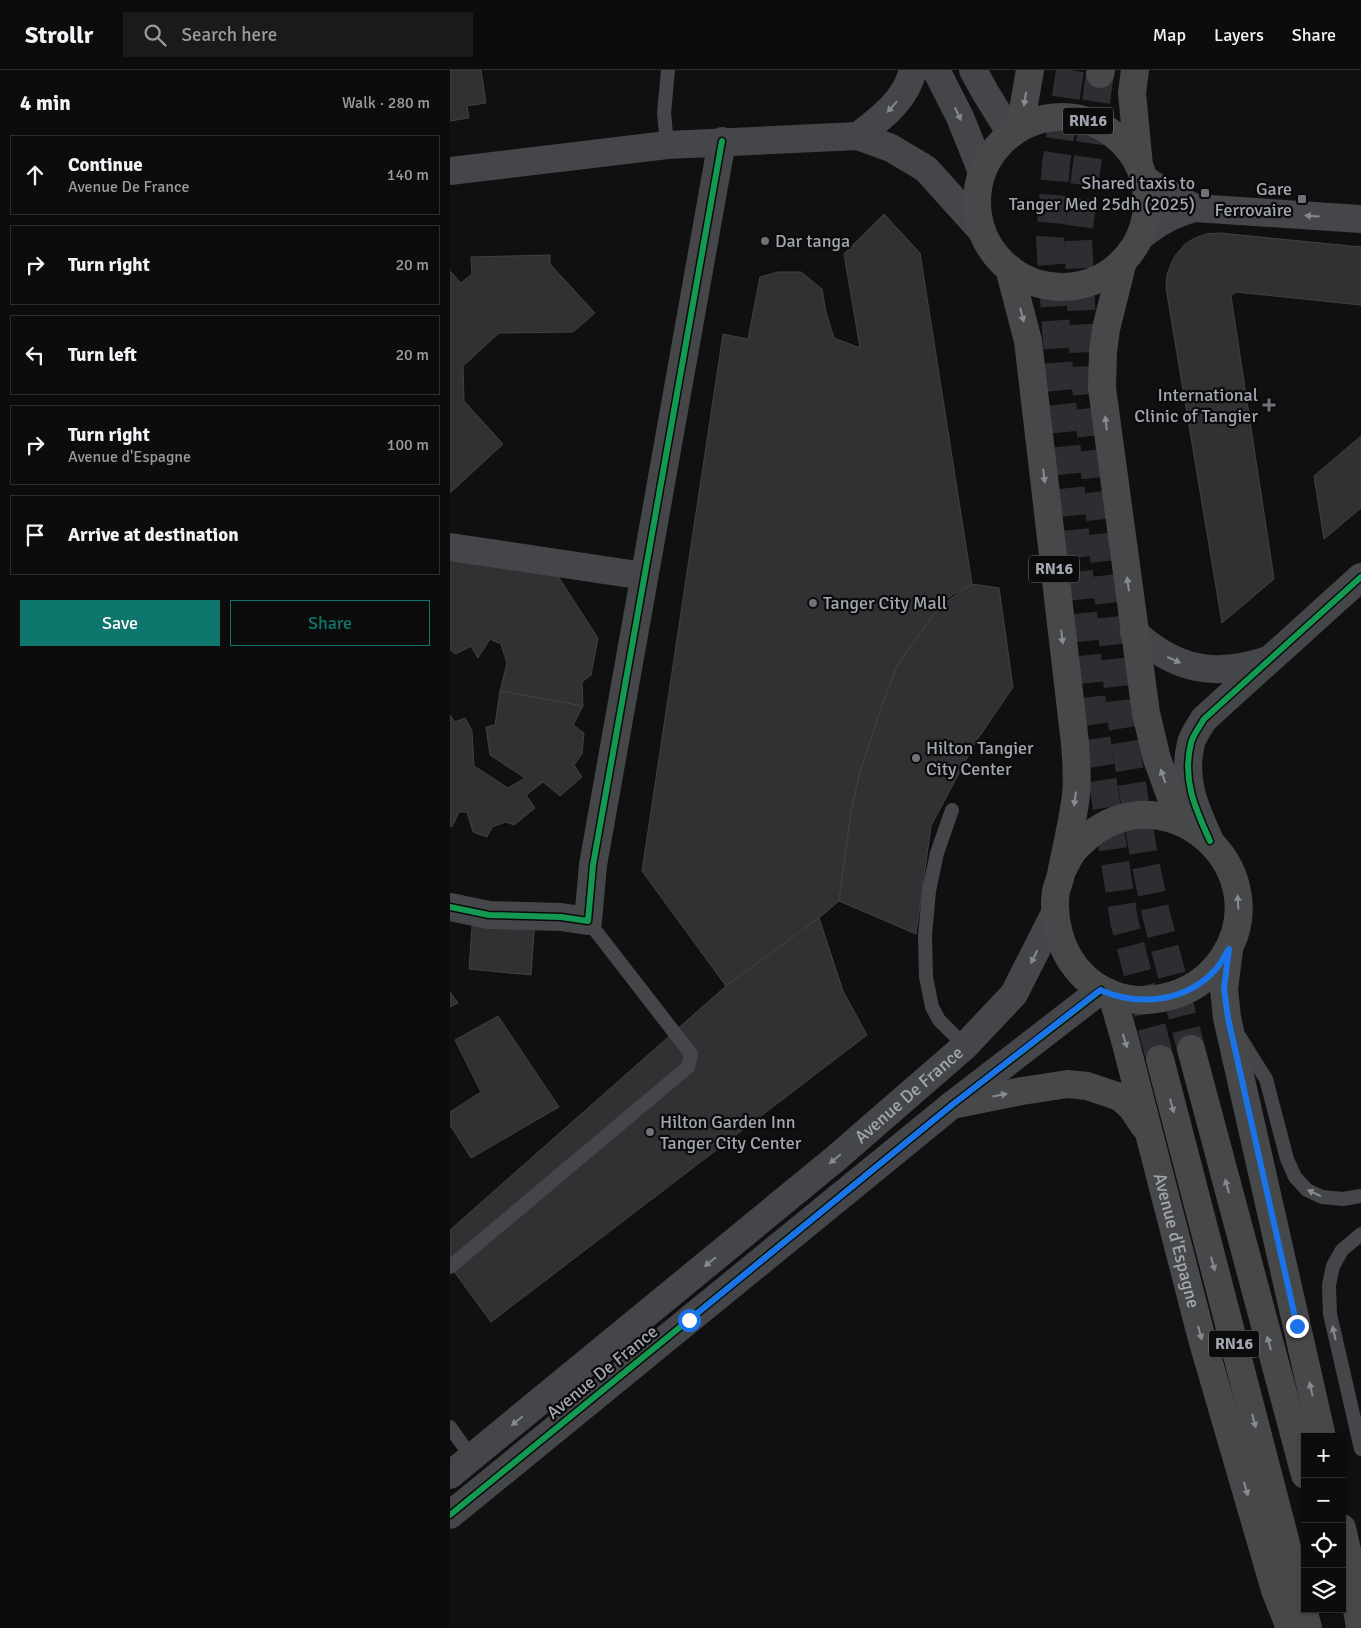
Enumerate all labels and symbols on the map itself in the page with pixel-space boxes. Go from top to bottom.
one-way arrow [1021,91,1029,107]
one-way arrow [886,101,897,114]
one-way arrow [954,107,962,121]
road number: RN16 [1063,107,1113,134]
place label: Shared taxis to Tanger Med 25dh (2025) [1009,172,1195,215]
place label: Gare Ferrovaire [1215,178,1292,221]
marker: Shared taxis to Tanger Med 25dh (2025) [1199,187,1211,199]
marker: Gare Ferrovaire [1296,193,1308,205]
one-way arrow [1304,212,1320,220]
place label: Dar tanga [775,230,850,252]
marker: Dar tanga [759,235,771,247]
one-way arrow [1018,307,1026,322]
place label: International Clinic of Tangier [1134,384,1258,427]
marker: International Clinic of Tangier [1262,398,1276,412]
one-way arrow [1102,414,1110,430]
one-way arrow [1040,468,1048,484]
road number: RN16 [1029,556,1079,582]
one-way arrow [1123,575,1131,591]
place label: Tanger City Mall [823,592,947,614]
marker: Tanger City Mall [807,597,819,609]
one-way arrow [1058,629,1066,645]
one-way arrow [1167,656,1181,664]
place label: Hilton Tangier City Center [926,737,1034,780]
marker: Hilton Tangier City Center [910,752,922,764]
one-way arrow [1159,768,1167,783]
one-way arrow [1071,791,1079,807]
one-way arrow [1233,893,1241,909]
one-way arrow [1030,950,1038,964]
one-way arrow [1122,1034,1130,1049]
street label: Avenue De France [850,1042,968,1148]
one-way arrow [992,1091,1008,1099]
one-way arrow [1168,1099,1176,1114]
place label: Hilton Garden Inn Tanger City Center [660,1111,802,1154]
marker: Hilton Garden Inn Tanger City Center [644,1126,656,1138]
one-way arrow [829,1153,842,1164]
street label: Avenue d'Espagne [1149,1171,1205,1310]
one-way arrow [1223,1179,1231,1194]
one-way arrow [1307,1188,1321,1196]
one-way arrow [704,1256,717,1267]
one-way arrow [1209,1256,1217,1271]
route start [678,1309,701,1332]
route end [1286,1315,1309,1338]
street label: Avenue De France [542,1320,662,1424]
one-way arrow [1196,1325,1204,1340]
one-way arrow [1330,1325,1338,1340]
road number: RN16 [1209,1330,1259,1358]
one-way arrow [1265,1336,1273,1351]
one-way arrow [1307,1382,1315,1397]
one-way arrow [1250,1413,1258,1428]
one-way arrow [511,1415,524,1426]
one-way arrow [1242,1481,1250,1496]

